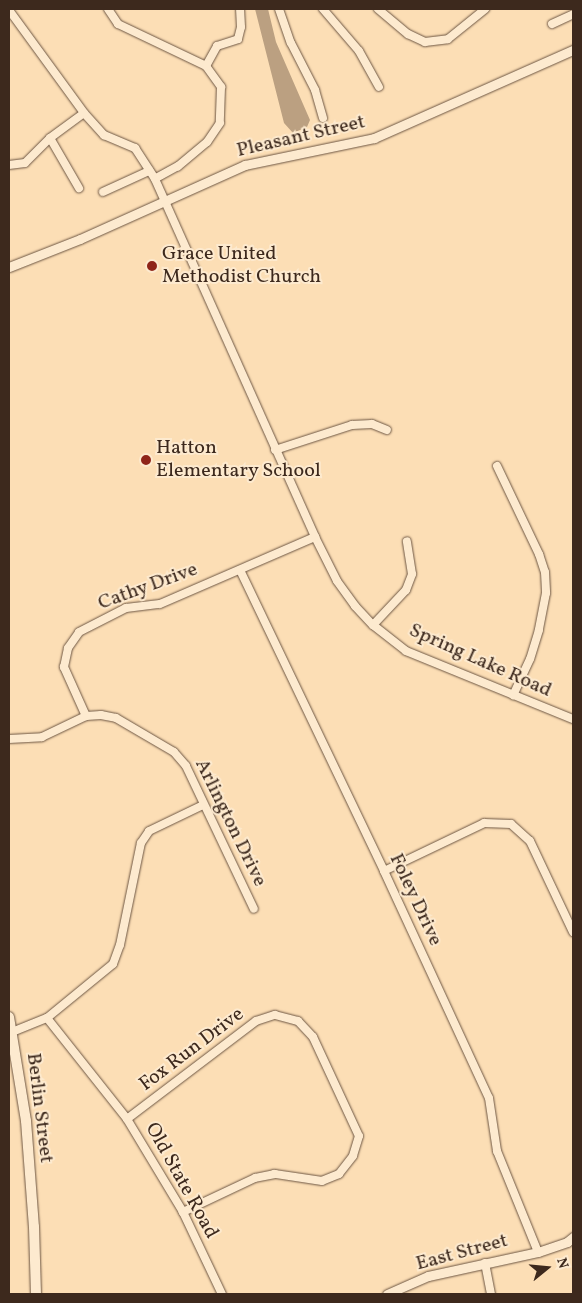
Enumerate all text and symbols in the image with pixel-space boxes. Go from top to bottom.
street label: Pleasant Street [235,111,367,163]
place label: Grace United Methodist Church [162,243,321,290]
marker: Grace United Methodist Church [146,260,158,272]
place label: Hatton Elementary School [156,436,321,483]
marker: Hatton Elementary School [140,454,152,466]
street label: Cathy Drive [95,558,201,616]
street label: Spring Lake Road [405,619,555,703]
street label: Arlington Drive [189,755,271,891]
street label: Foley Drive [383,850,447,950]
street label: Fox Run Drive [135,1003,249,1097]
street label: Berlin Street [20,1052,58,1164]
street label: Old State Road [139,1119,223,1243]
street label: East Street [414,1229,510,1277]
north arrow [522,1243,572,1293]
text: N [551,1256,572,1271]

